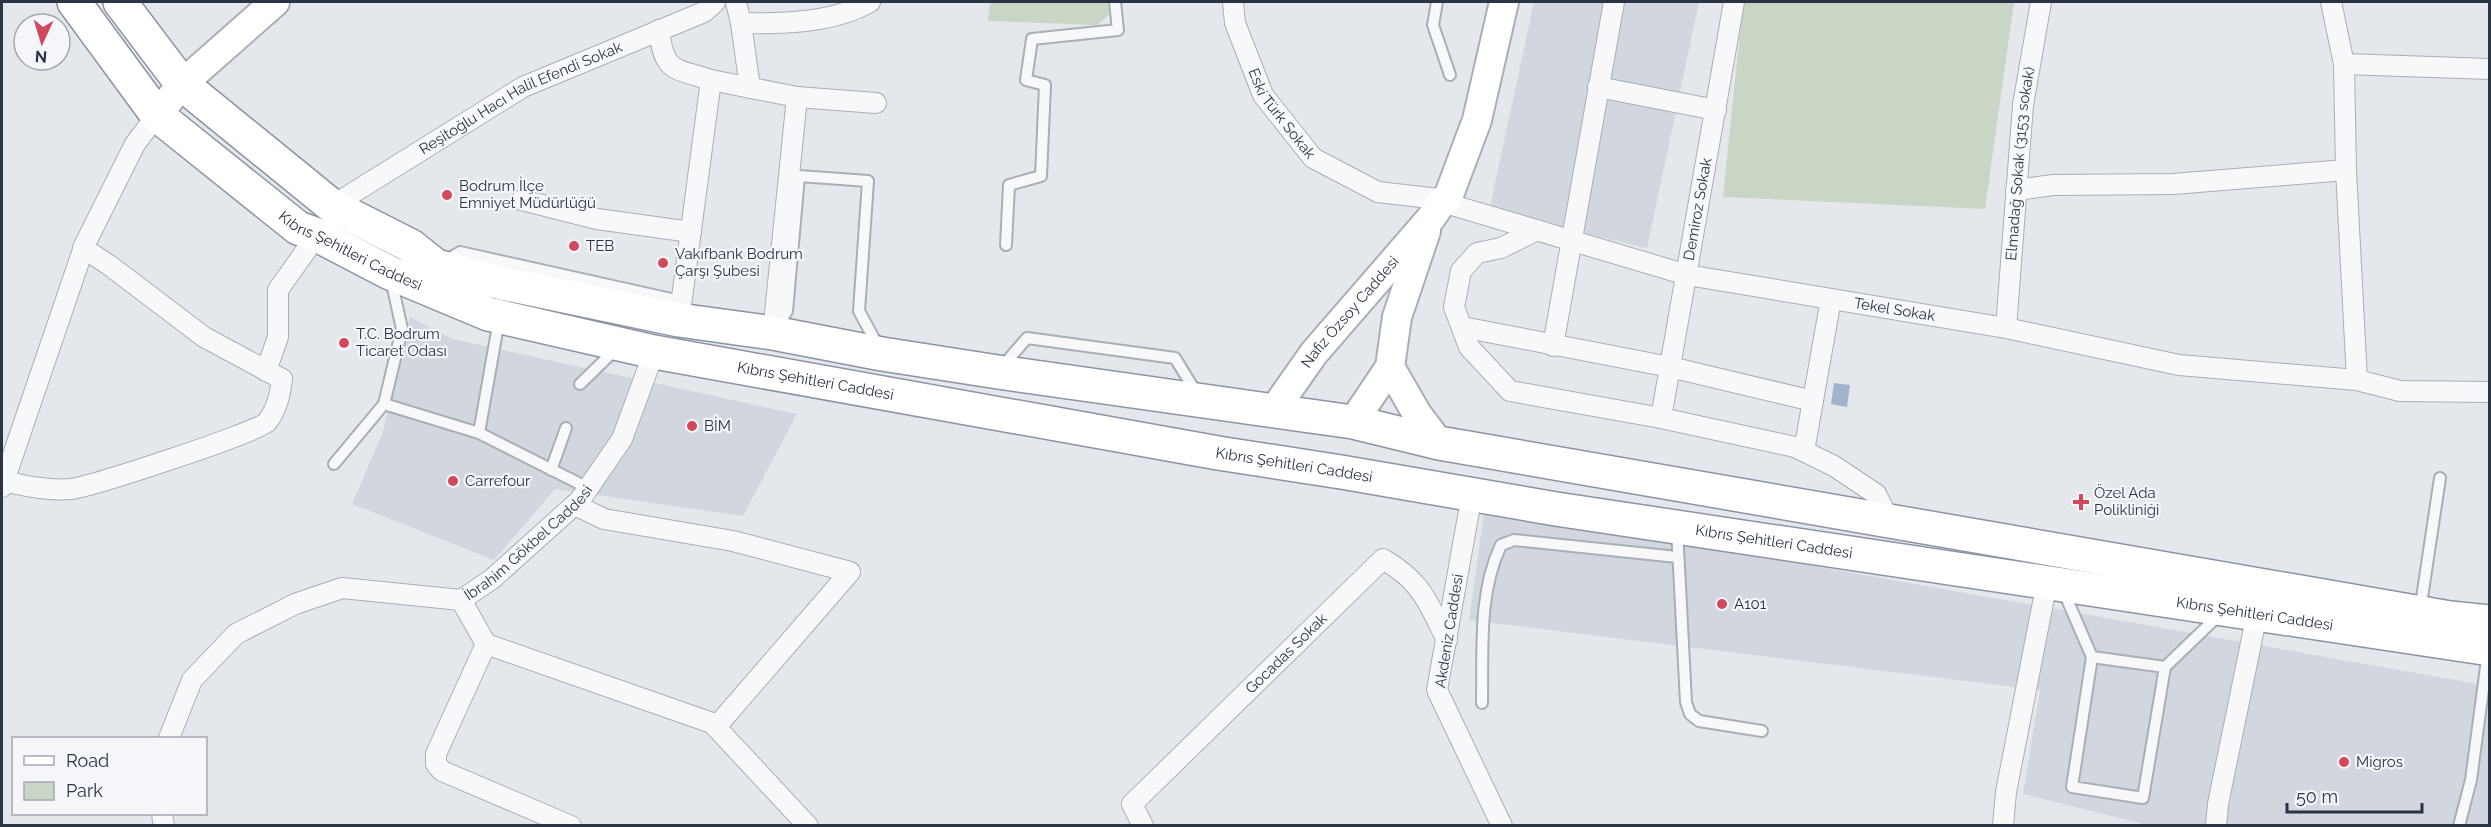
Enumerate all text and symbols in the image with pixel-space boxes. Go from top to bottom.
north arrow [12,12,72,72]
street label: Reşitoğlu Hacı Halil Efendi Sokak [416,38,625,158]
text: N [34,47,48,66]
street label: Elmadağ Sokak (3153 sokak) [2002,65,2039,261]
street label: Eski Türk Sokak [1245,66,1319,163]
street label: Demiroz Sokak [1680,156,1715,262]
place label: Bodrum İlçe Emniyet Müdürlüğü [459,176,596,212]
marker: Bodrum İlçe Emniyet Müdürlüğü [440,188,454,202]
street label: Kıbrıs Şehitleri Caddesi [275,207,425,294]
place label: TEB [586,237,614,255]
marker: TEB [567,239,581,253]
place label: Vakıfbank Bodrum Çarşı Şubesi [675,245,803,280]
street label: Nafiz Özsoy Caddesi [1297,253,1403,371]
marker: Vakıfbank Bodrum Çarşı Şubesi [656,256,670,270]
street label: Tekel Sokak [1852,294,1937,325]
place label: T.C. Bodrum Ticaret Odası [356,325,447,360]
marker: T.C. Bodrum Ticaret Odası [337,336,351,350]
street label: Kıbrıs Şehitleri Caddesi [736,358,895,404]
place label: BİM [704,416,731,435]
marker: BİM [685,419,699,433]
street label: Kıbrıs Şehitleri Caddesi [1214,444,1374,486]
place label: Carrefour [465,472,531,490]
marker: Carrefour [446,474,460,488]
street label: İbrahim Gökbel Caddesi [460,482,596,604]
place label: Özel Ada Polikliniği [2094,483,2159,519]
marker: Özel Ada Polikliniği [2072,493,2090,511]
street label: Kıbrıs Şehitleri Caddesi [1694,521,1854,562]
street label: Akdeniz Caddesi [1431,573,1467,689]
street label: Kıbrıs Şehitleri Caddesi [2175,593,2334,634]
place label: A101 [1734,595,1767,613]
marker: A101 [1715,597,1729,611]
street label: Gocadas Sokak [1242,610,1331,697]
legend [12,737,207,815]
text: Road [66,750,109,771]
place label: Migros [2356,753,2403,771]
marker: Migros [2337,755,2351,769]
scale bar [2287,776,2422,814]
text: Park [66,780,103,801]
text: 50 m [2296,786,2338,807]

